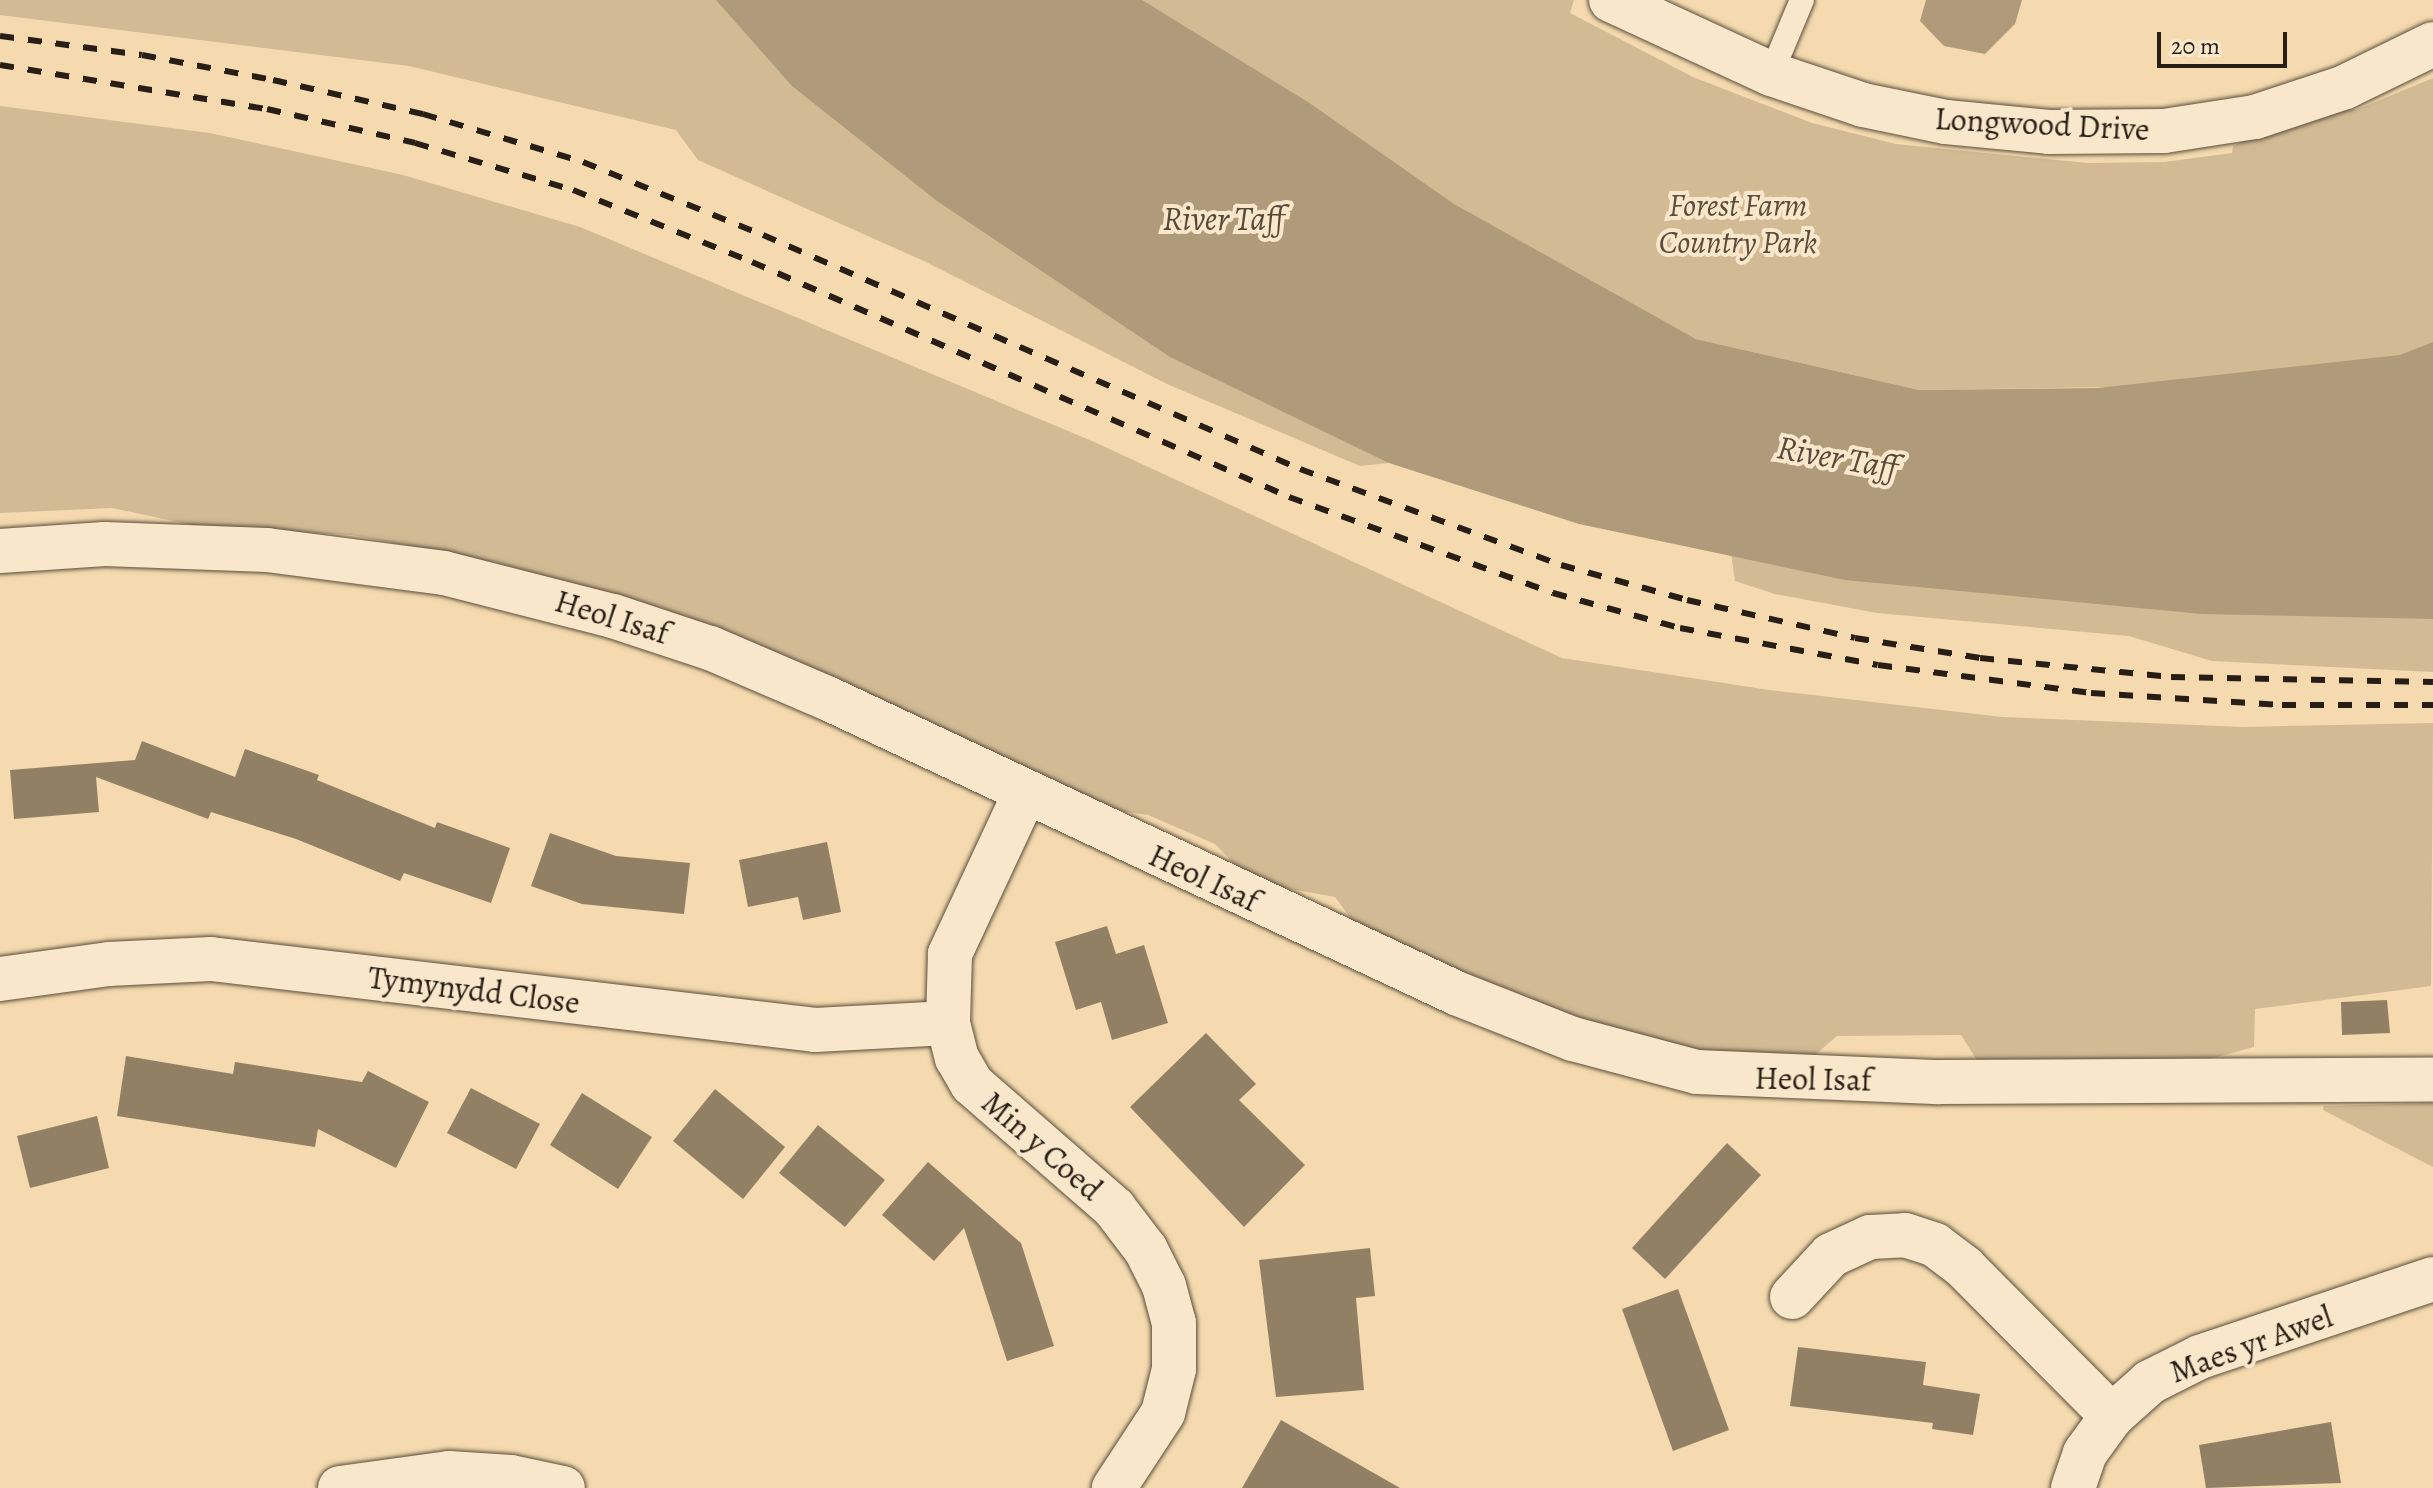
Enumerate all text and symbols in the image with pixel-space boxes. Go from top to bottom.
scale bar [2161,16,2291,66]
text: 20 m [2171,30,2220,62]
street label: Longwood Drive [1934,99,2150,149]
park label: Forest Farm Country Park [1659,187,1817,262]
water label: River Taff [1163,199,1283,239]
water label: River Taff [1774,426,1900,488]
street label: Heol Isaf [550,582,674,652]
street label: Heol Isaf [1143,836,1265,920]
street label: Tymynydd Close [366,958,582,1022]
street label: Heol Isaf [1754,1059,1872,1099]
street label: Min y Coed [974,1083,1110,1209]
street label: Maes yr Awel [2164,1297,2338,1391]

